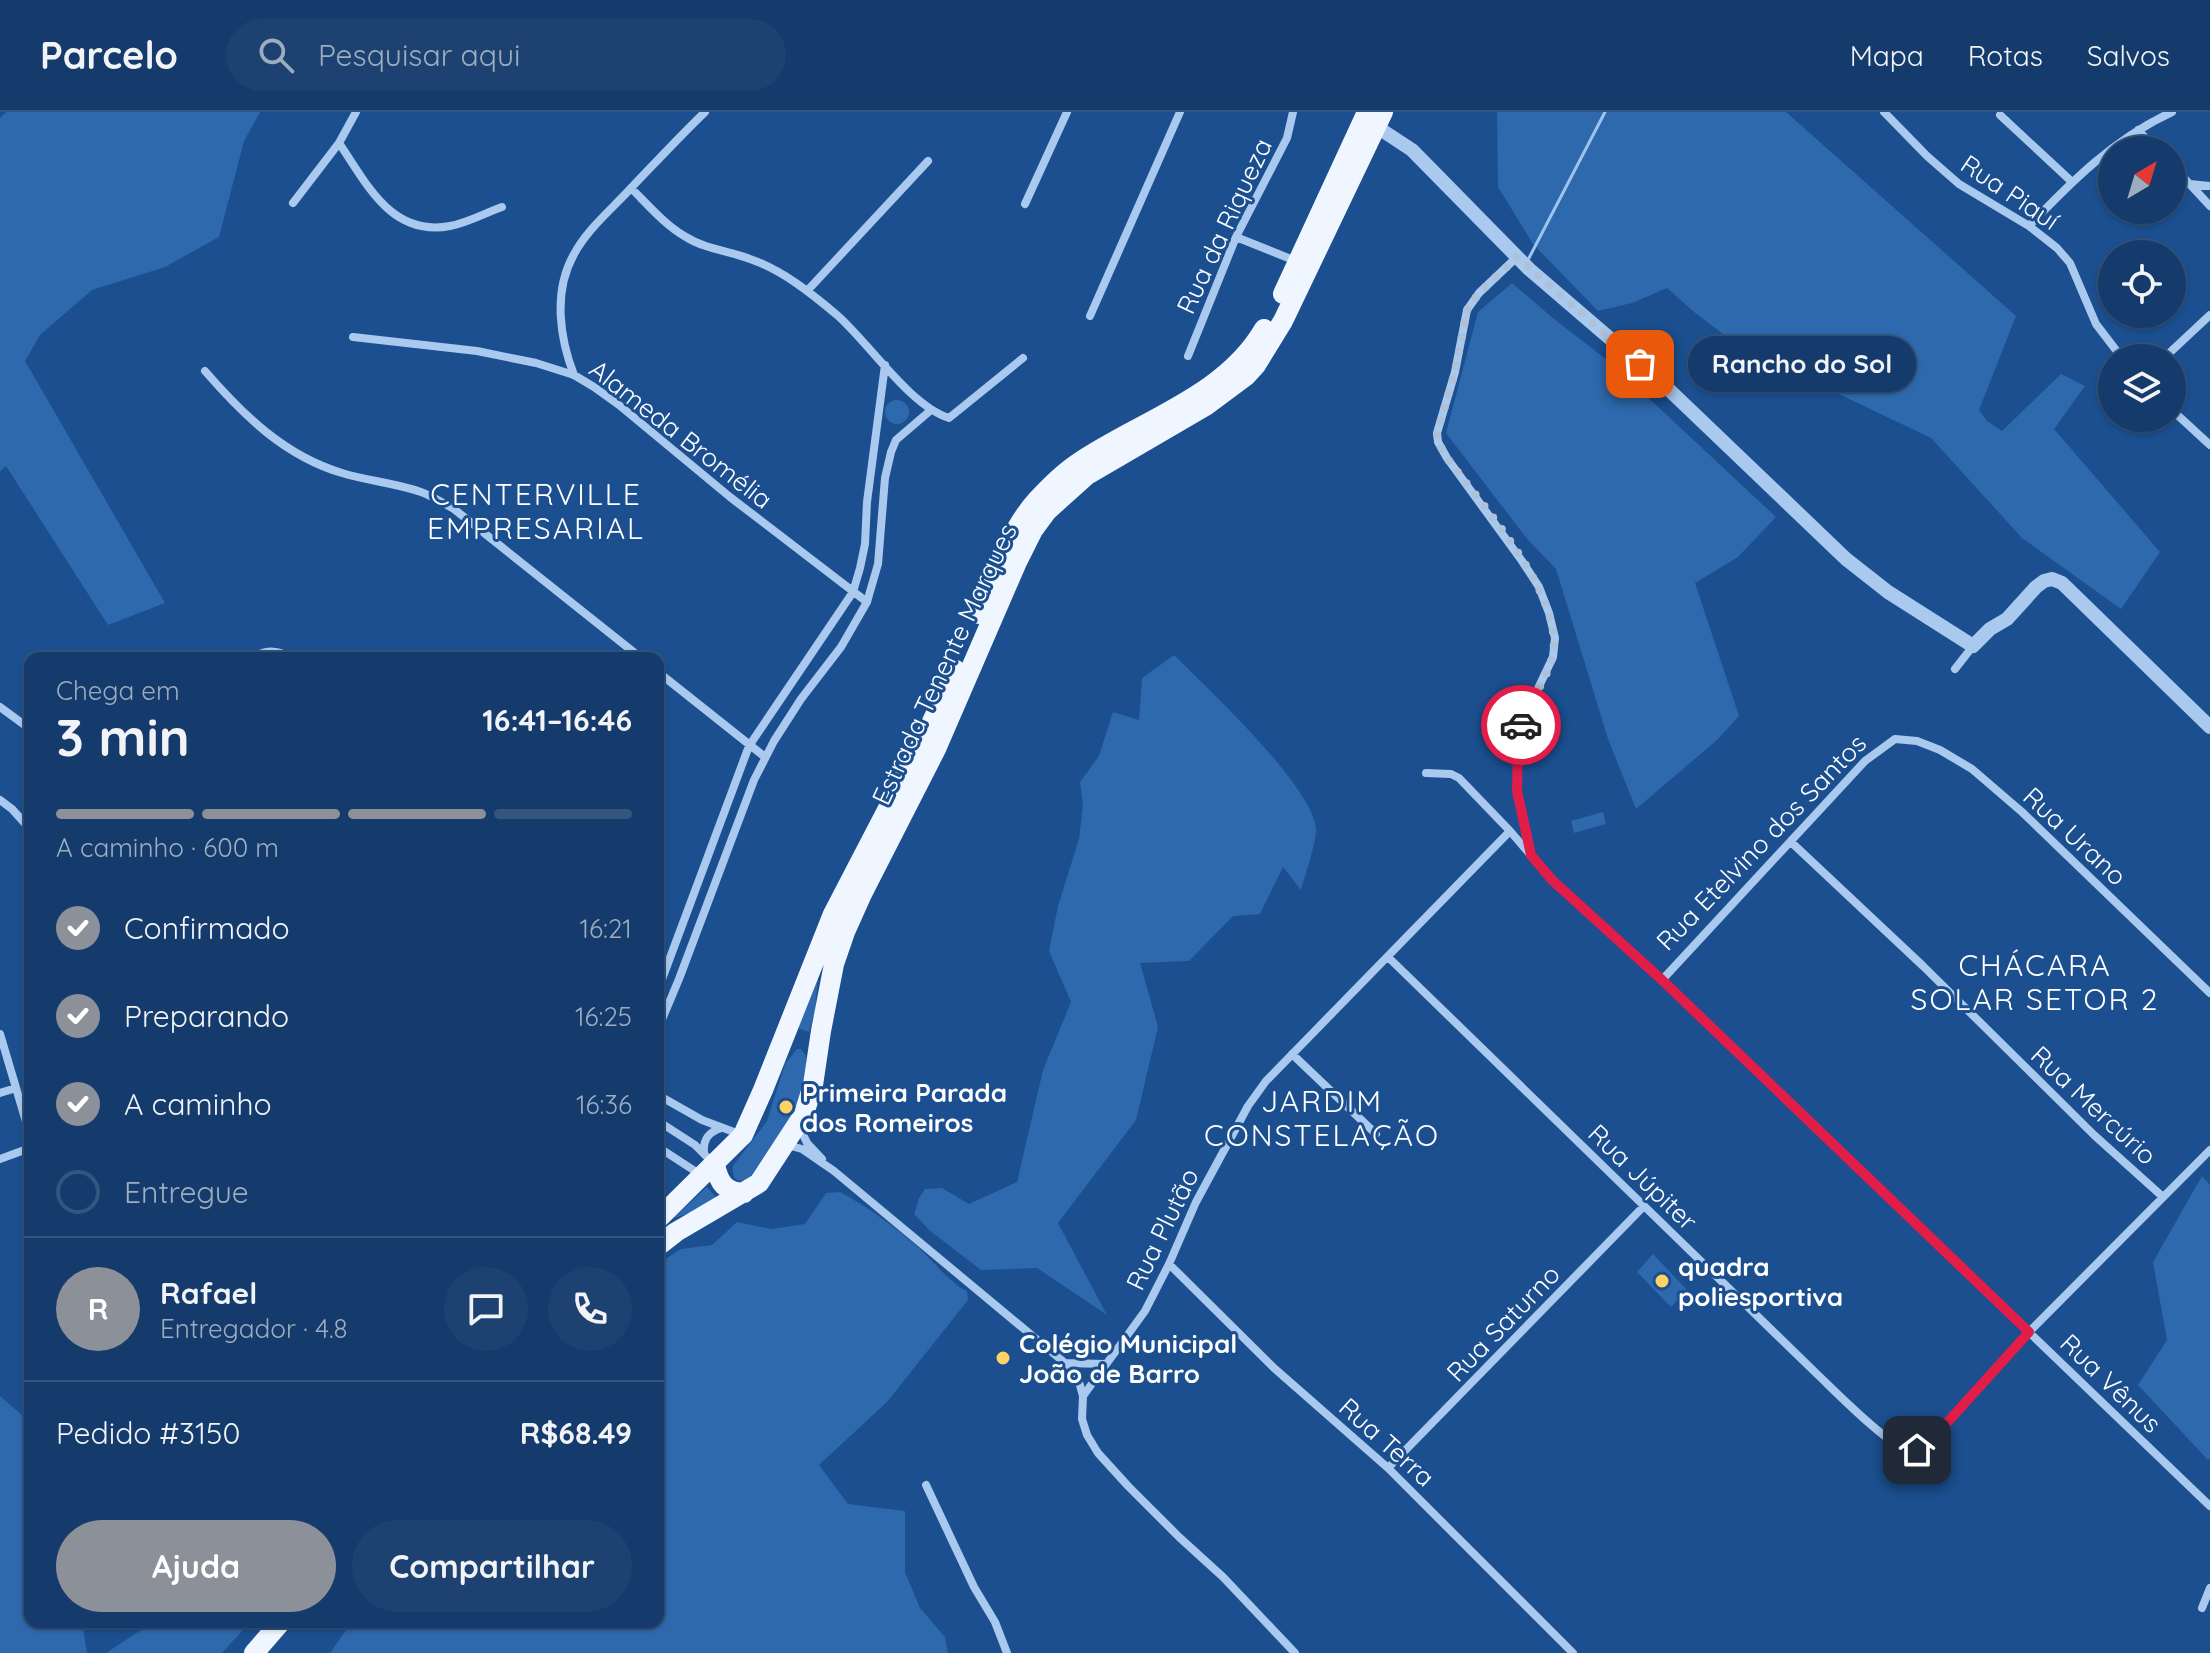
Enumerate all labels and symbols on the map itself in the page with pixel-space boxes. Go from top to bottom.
street label: Rua da Riqueza [1169,133,1279,319]
north arrow [2098,136,2186,224]
street label: Rua Piauí [1954,147,2066,237]
pin [1606,330,1674,398]
callout: Rancho do Sol [1688,336,1916,392]
street label: Alameda Bromélia [583,352,779,516]
district label: CENTERVILLE EMPRESARIAL [427,475,645,547]
street label: Estrada Tenente Marques [864,518,1024,810]
courier [1481,685,1561,765]
street label: Rua Etelvino dos Santos [1649,727,1873,957]
street label: Rua Urano [2016,780,2134,892]
district label: CHÁCARA SOLAR SETOR 2 [1911,946,2159,1018]
street label: Rua Mercúrio [2024,1038,2164,1172]
place label: Primeira Parada dos Romeiros [802,1076,1007,1139]
district label: JARDIM CONSTELAÇÃO [1204,1082,1440,1154]
marker: Primeira Parada dos Romeiros [777,1098,795,1116]
street label: Rua Júpiter [1581,1117,1705,1237]
street label: Rua Plutão [1118,1163,1206,1295]
place label: quadra poliesportiva [1678,1250,1843,1313]
street label: Rua Saturno [1439,1258,1567,1388]
marker: quadra poliesportiva [1653,1272,1671,1290]
place label: Colégio Municipal João de Barro [1019,1327,1237,1390]
street label: Rua Vênus [2053,1327,2169,1439]
marker: Colégio Municipal João de Barro [994,1349,1012,1367]
street label: Rua Terra [1332,1390,1442,1494]
pin [1883,1416,1951,1484]

